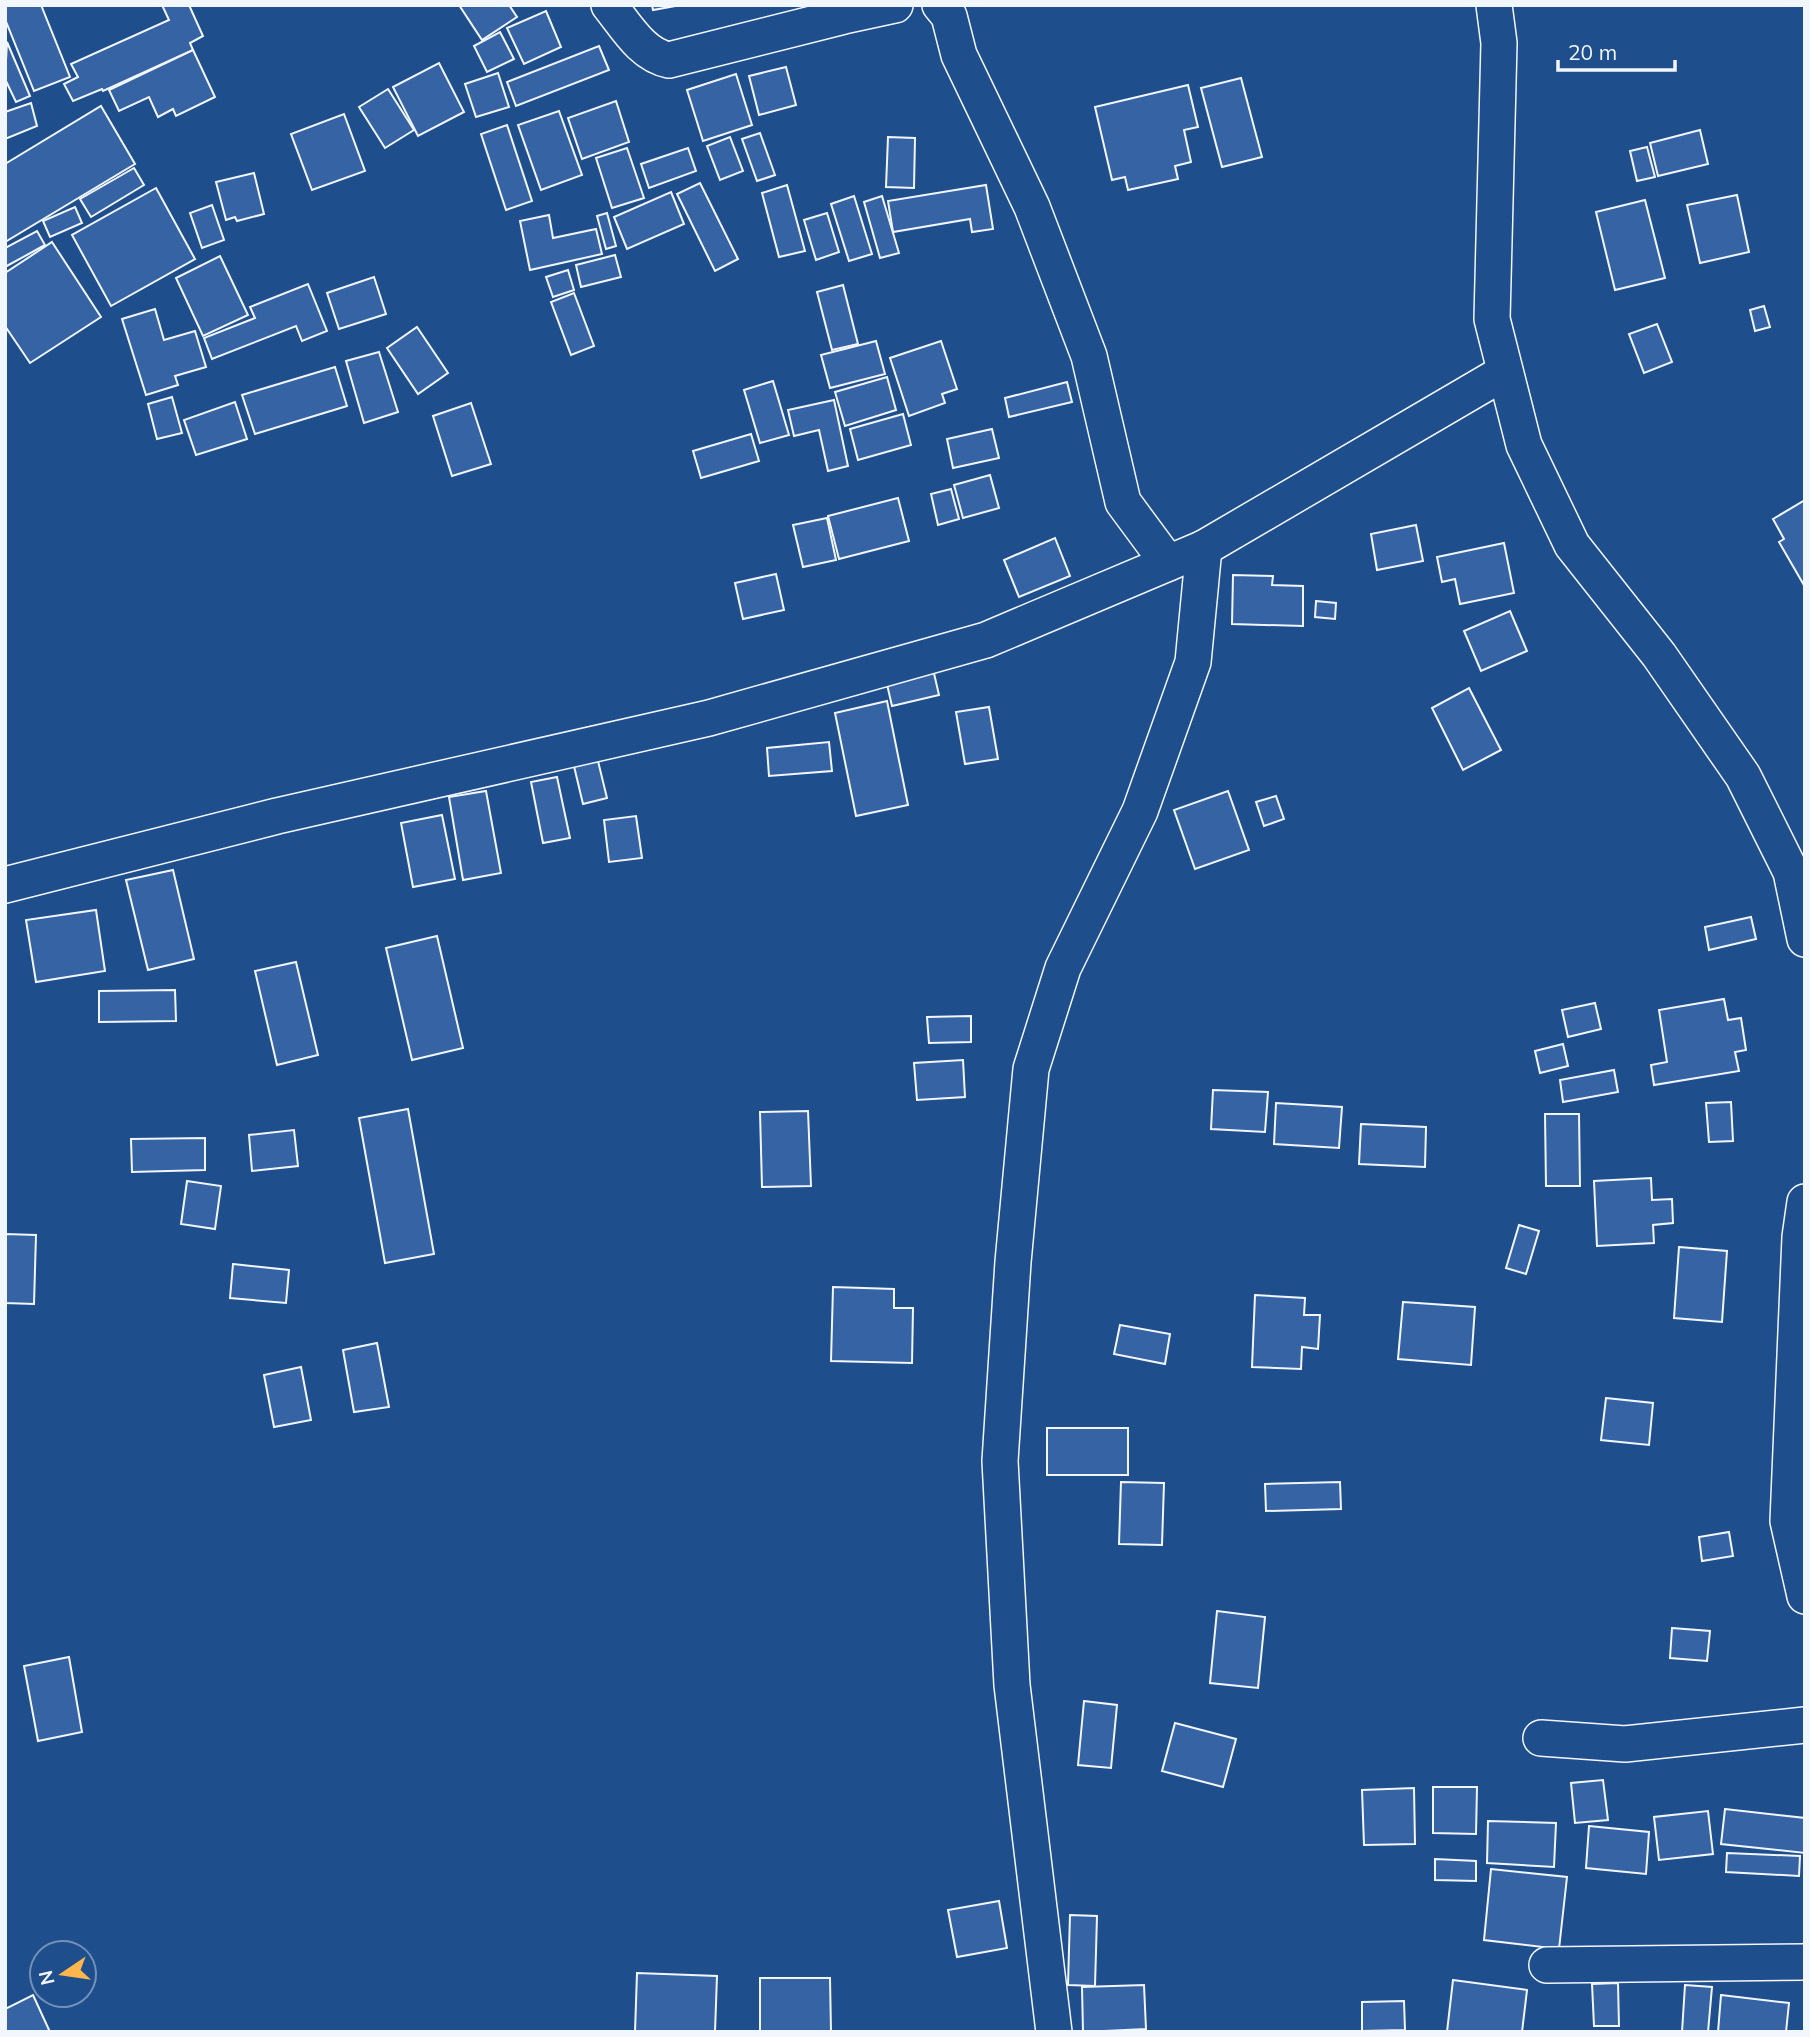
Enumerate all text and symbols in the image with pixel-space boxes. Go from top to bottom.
scale bar [1558,28,1675,72]
text: 20 m [1568,39,1617,65]
north arrow [28,1939,98,2009]
text: N [33,1968,60,1988]

